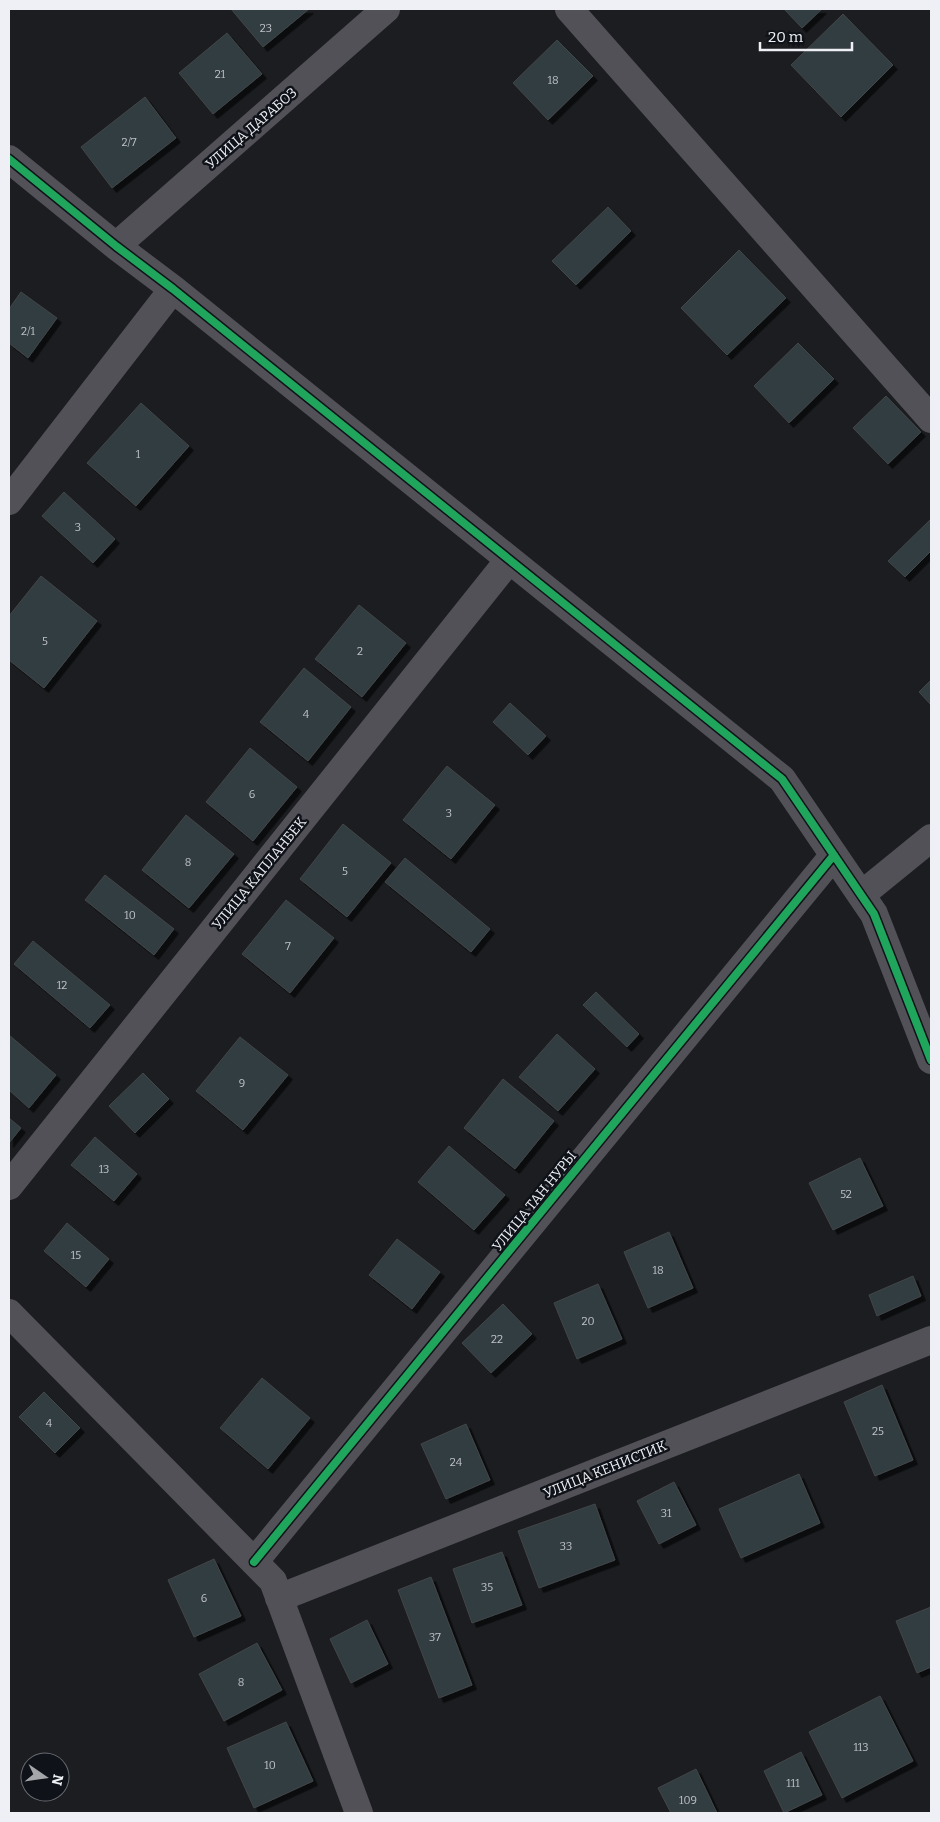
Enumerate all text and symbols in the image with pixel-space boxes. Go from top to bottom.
scale bar [760,20,852,52]
house number: 23 [260,22,272,35]
text: 20 m [768,28,804,46]
house number: 21 [215,68,226,81]
house number: 18 [547,74,559,87]
street label: УЛИЦА ДАРАБОЗ [202,84,300,173]
house number: 2/7 [122,136,137,149]
house number: 2/1 [21,325,35,338]
house number: 1 [136,448,141,461]
house number: 3 [75,521,81,534]
house number: 5 [42,635,48,648]
house number: 2 [357,645,363,658]
house number: 4 [303,708,310,721]
house number: 6 [249,788,255,801]
house number: 3 [446,807,452,820]
street label: УЛИЦА КАПЛАНБЕК [209,813,310,933]
house number: 8 [185,856,191,869]
house number: 5 [342,865,348,878]
house number: 10 [124,909,136,922]
house number: 7 [285,940,291,953]
house number: 12 [57,979,67,992]
house number: 9 [239,1077,245,1090]
street label: УЛИЦА ТАН НУРЫ [489,1148,580,1255]
house number: 13 [99,1163,109,1176]
house number: 52 [840,1188,852,1201]
house number: 15 [71,1249,81,1262]
house number: 18 [652,1264,664,1277]
house number: 20 [581,1315,595,1328]
house number: 22 [491,1333,503,1346]
house number: 4 [46,1417,53,1430]
house number: 25 [872,1425,884,1438]
street label: УЛИЦА КЕНИСТИК [541,1437,669,1502]
house number: 24 [450,1456,463,1469]
house number: 31 [661,1507,672,1520]
house number: 33 [560,1540,572,1553]
house number: 35 [481,1581,493,1594]
house number: 6 [201,1592,207,1605]
house number: 37 [429,1631,441,1644]
house number: 8 [238,1676,244,1689]
house number: 113 [853,1741,869,1754]
north arrow [20,1752,70,1802]
house number: 10 [264,1759,276,1772]
text: N [48,1773,67,1787]
house number: 111 [786,1777,800,1790]
house number: 109 [679,1794,697,1807]

